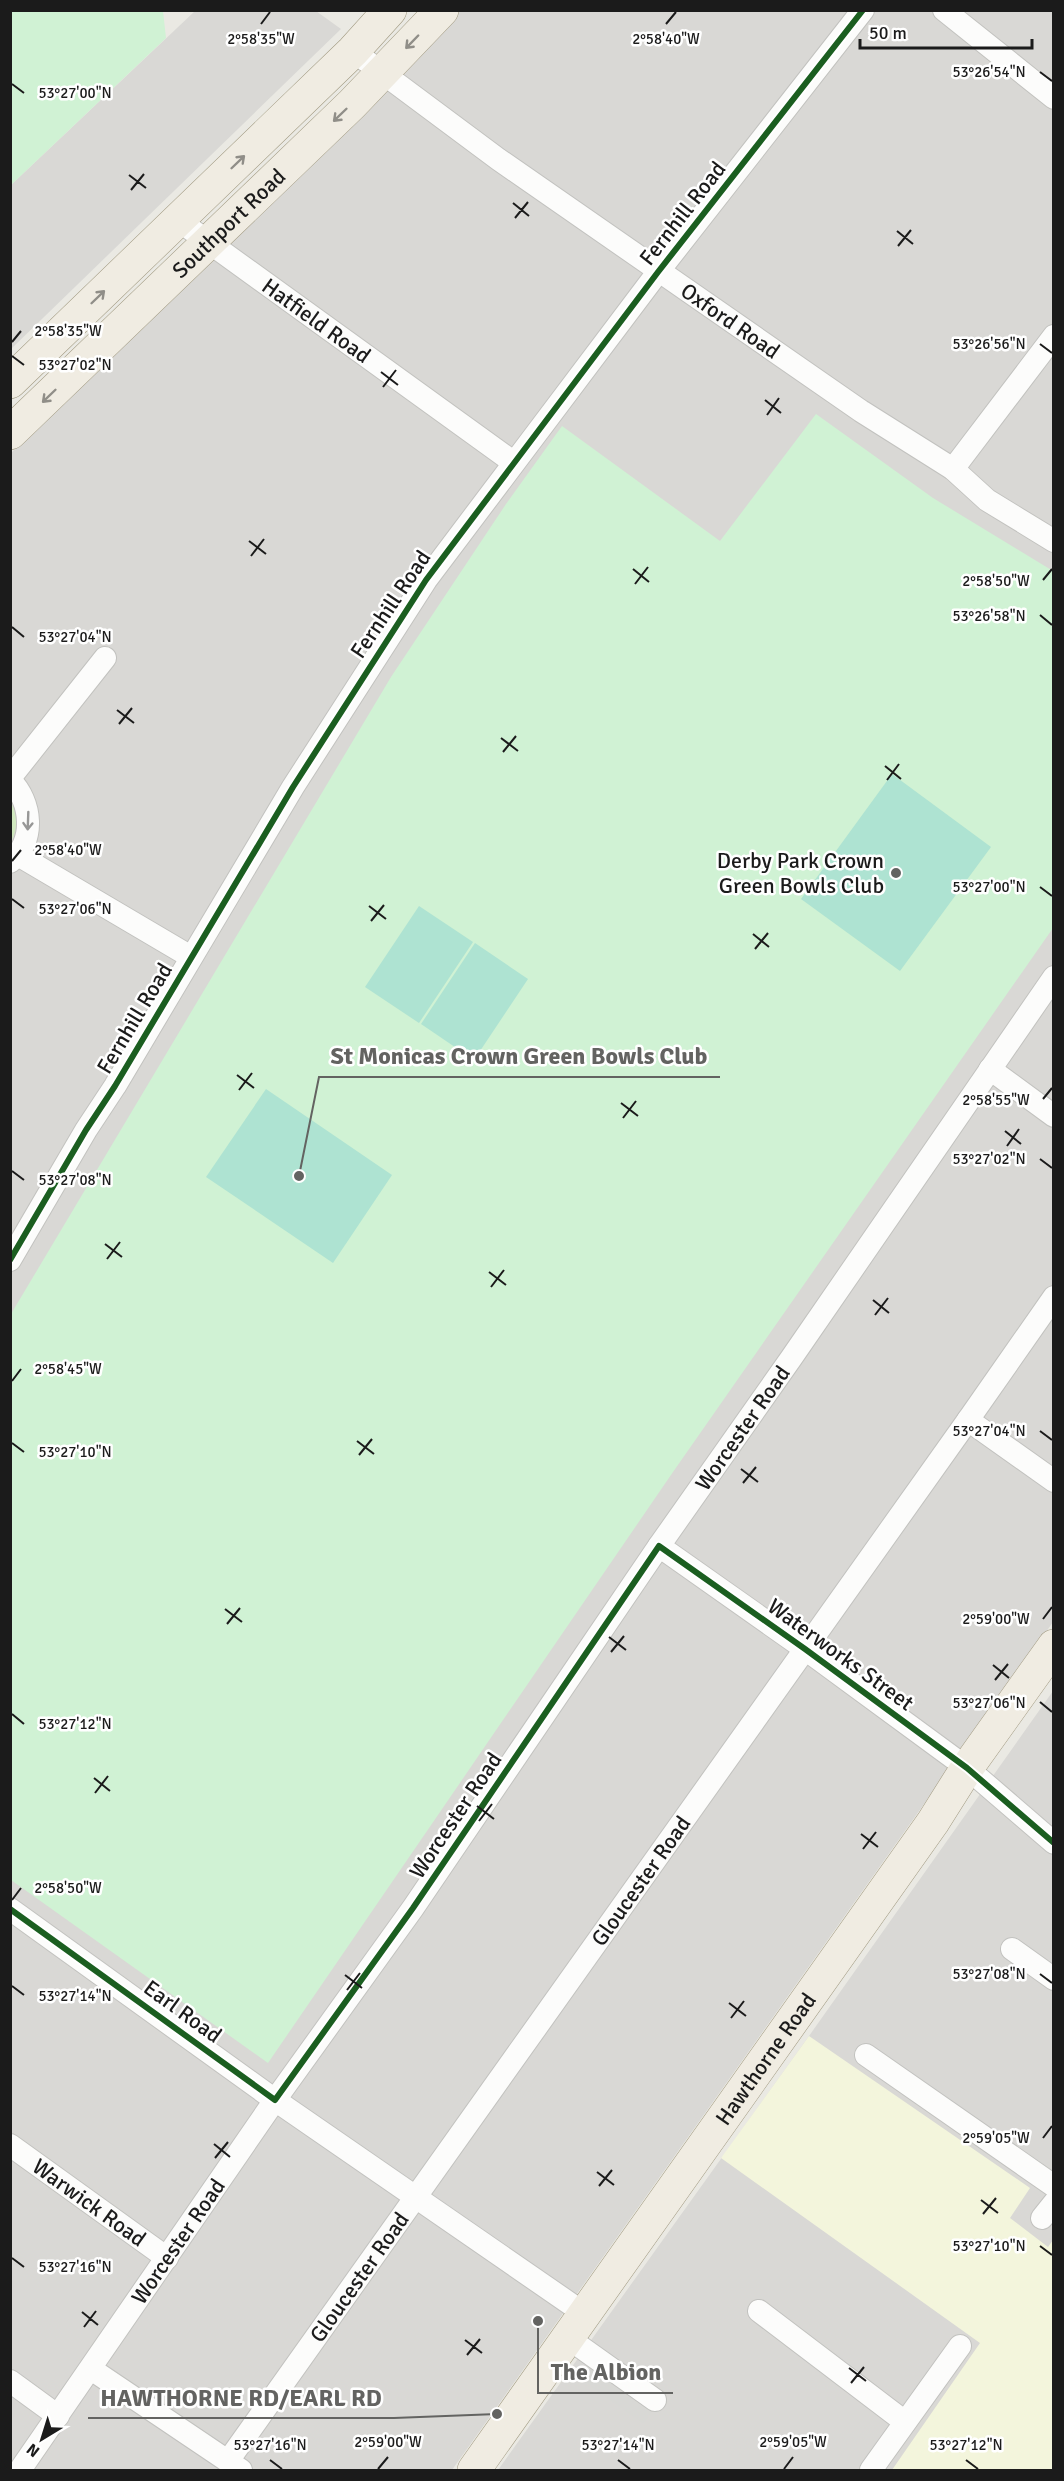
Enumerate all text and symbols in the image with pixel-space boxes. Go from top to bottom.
scale bar [860,12,1032,50]
text: 50 m [869,22,907,44]
text: 2°58'35"W [227,30,295,48]
text: 2°58'40"W [632,30,700,48]
one-way arrow [405,34,419,49]
text: 53°26'54"N [952,63,1026,81]
text: 53°27'00"N [38,84,112,102]
one-way arrow [333,108,348,122]
one-way arrow [230,154,245,169]
street label: Fernhill Road [633,156,731,271]
street label: Southport Road [166,163,291,284]
street label: Hatfield Road [257,272,376,369]
street label: Oxford Road [676,277,785,365]
one-way arrow [90,290,105,305]
text: 2°58'35"W [34,322,102,340]
text: 53°26'56"N [952,335,1026,353]
text: 53°27'02"N [38,356,112,374]
one-way arrow [41,389,56,403]
street label: Fernhill Road [344,545,436,663]
text: 2°58'50"W [962,572,1030,590]
text: 53°26'58"N [952,607,1026,625]
text: 53°27'04"N [38,628,112,646]
one-way arrow [22,810,33,830]
text: 2°58'40"W [34,841,102,859]
place label: Derby Park Crown Green Bowls Club [717,847,884,899]
marker: Derby Park Crown Green Bowls Club [889,866,903,880]
text: 53°27'00"N [952,878,1026,896]
text: 53°27'06"N [38,900,112,918]
street label: Fernhill Road [91,958,178,1079]
callout: St Monicas Crown Green Bowls Club [319,1035,720,1077]
text: St Monicas Crown Green Bowls Club [331,1041,708,1071]
text: 2°58'55"W [962,1091,1030,1109]
text: 53°27'02"N [952,1150,1026,1168]
text: 53°27'08"N [38,1171,112,1189]
text: 2°58'45"W [34,1360,102,1378]
street label: Worcester Road [689,1360,796,1496]
text: 53°27'04"N [952,1422,1026,1440]
text: 53°27'10"N [38,1443,112,1461]
street label: Waterworks Street [762,1592,919,1717]
text: 2°59'00"W [962,1610,1030,1628]
text: 53°27'06"N [952,1694,1026,1712]
text: 53°27'12"N [38,1715,112,1733]
street label: Worcester Road [403,1747,508,1884]
street label: Gloucester Road [586,1811,696,1951]
text: 2°58'50"W [34,1879,102,1897]
text: 53°27'08"N [952,1965,1026,1983]
street label: Earl Road [138,1974,227,2049]
text: 53°27'14"N [38,1987,112,2005]
street label: Hawthorne Road [710,1987,822,2131]
text: 2°59'05"W [962,2129,1030,2147]
street label: Warwick Road [27,2153,151,2253]
street label: Worcester Road [125,2173,231,2309]
street label: Gloucester Road [304,2207,415,2347]
text: 53°27'10"N [952,2237,1026,2255]
text: 53°27'16"N [38,2258,112,2276]
callout: The Albion [538,2351,673,2393]
text: The Albion [551,2357,661,2387]
callout: HAWTHORNE RD/EARL RD [88,2376,394,2418]
text: HAWTHORNE RD/EARL RD [100,2383,382,2413]
north arrow [12,2409,72,2469]
text: 2°59'00"W [354,2433,422,2451]
text: 2°59'05"W [759,2433,827,2451]
text: 53°27'16"N [233,2436,307,2454]
text: 53°27'14"N [581,2436,655,2454]
text: 53°27'12"N [929,2436,1003,2454]
text: N [23,2439,44,2461]

